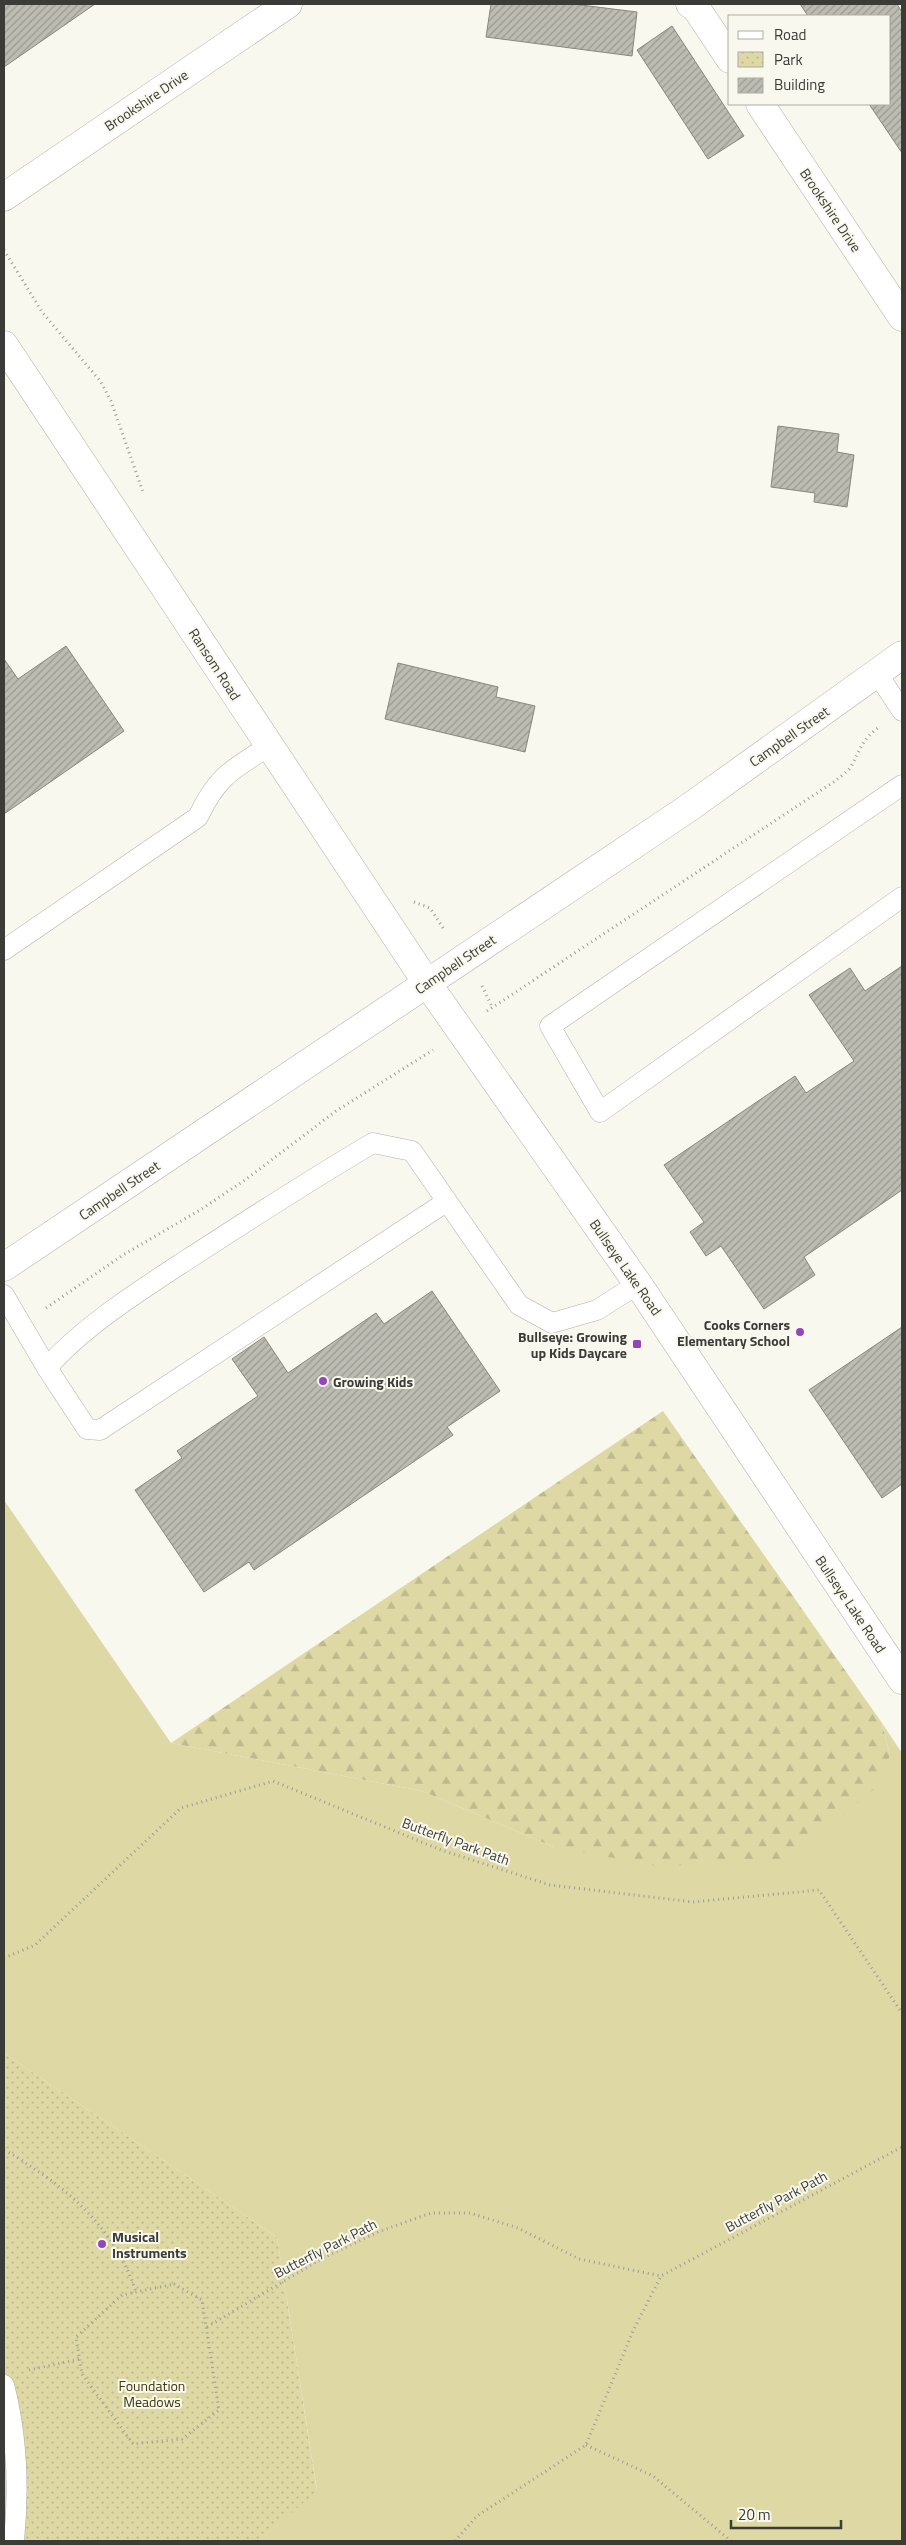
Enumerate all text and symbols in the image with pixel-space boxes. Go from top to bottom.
legend [728,15,891,105]
text: Road [774,23,806,46]
text: Park [774,48,803,71]
street label: Brookshire Drive [100,64,192,136]
text: Building [774,73,825,96]
street label: Brookshire Drive [795,164,867,256]
street label: Ransom Road [184,624,246,704]
street label: Campbell Street [745,700,834,772]
street label: Campbell Street [410,929,500,999]
street label: Campbell Street [74,1155,164,1225]
street label: Bullseye Lake Road [585,1214,667,1320]
place label: Cooks Corners Elementary School [677,1314,790,1351]
place label: Bullseye: Growing up Kids Daycare [518,1326,628,1363]
marker: Cooks Corners Elementary School [794,1326,806,1338]
marker: Bullseye: Growing up Kids Daycare [631,1338,643,1350]
place label: Growing Kids [333,1371,414,1392]
marker: Growing Kids [317,1375,329,1387]
street label: Bullseye Lake Road [811,1551,891,1657]
street label: Butterfly Park Path [399,1812,513,1870]
street label: Butterfly Park Path [721,2165,831,2237]
street label: Butterfly Park Path [270,2213,380,2283]
place label: Musical Instruments [112,2226,187,2263]
marker: Musical Instruments [96,2238,108,2250]
park label: Foundation Meadows [119,2375,185,2412]
scale bar [731,2498,841,2530]
text: 20 m [738,2503,771,2526]

